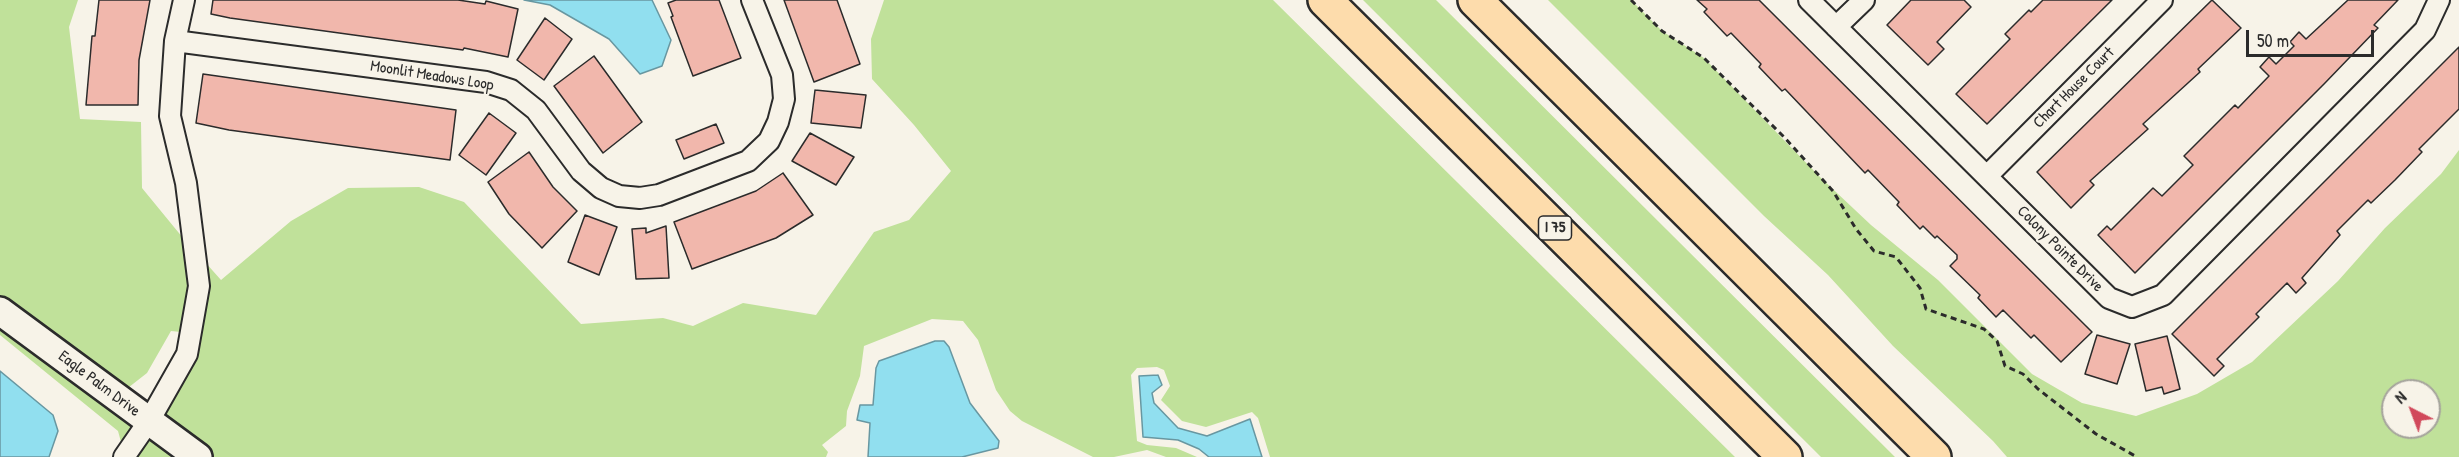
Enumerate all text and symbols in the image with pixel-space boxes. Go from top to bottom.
scale bar [2249,18,2376,56]
text: 50 m [2257,28,2289,53]
street label: Chart House Court [2029,43,2119,133]
street label: Moonlit Meadows Loop [369,57,495,95]
street label: Colony Pointe Drive [2013,202,2107,296]
road number: I 75 [1538,216,1572,240]
street label: Eagle Palm Drive [54,347,144,421]
north arrow [2381,379,2441,439]
text: N [2390,386,2411,408]

